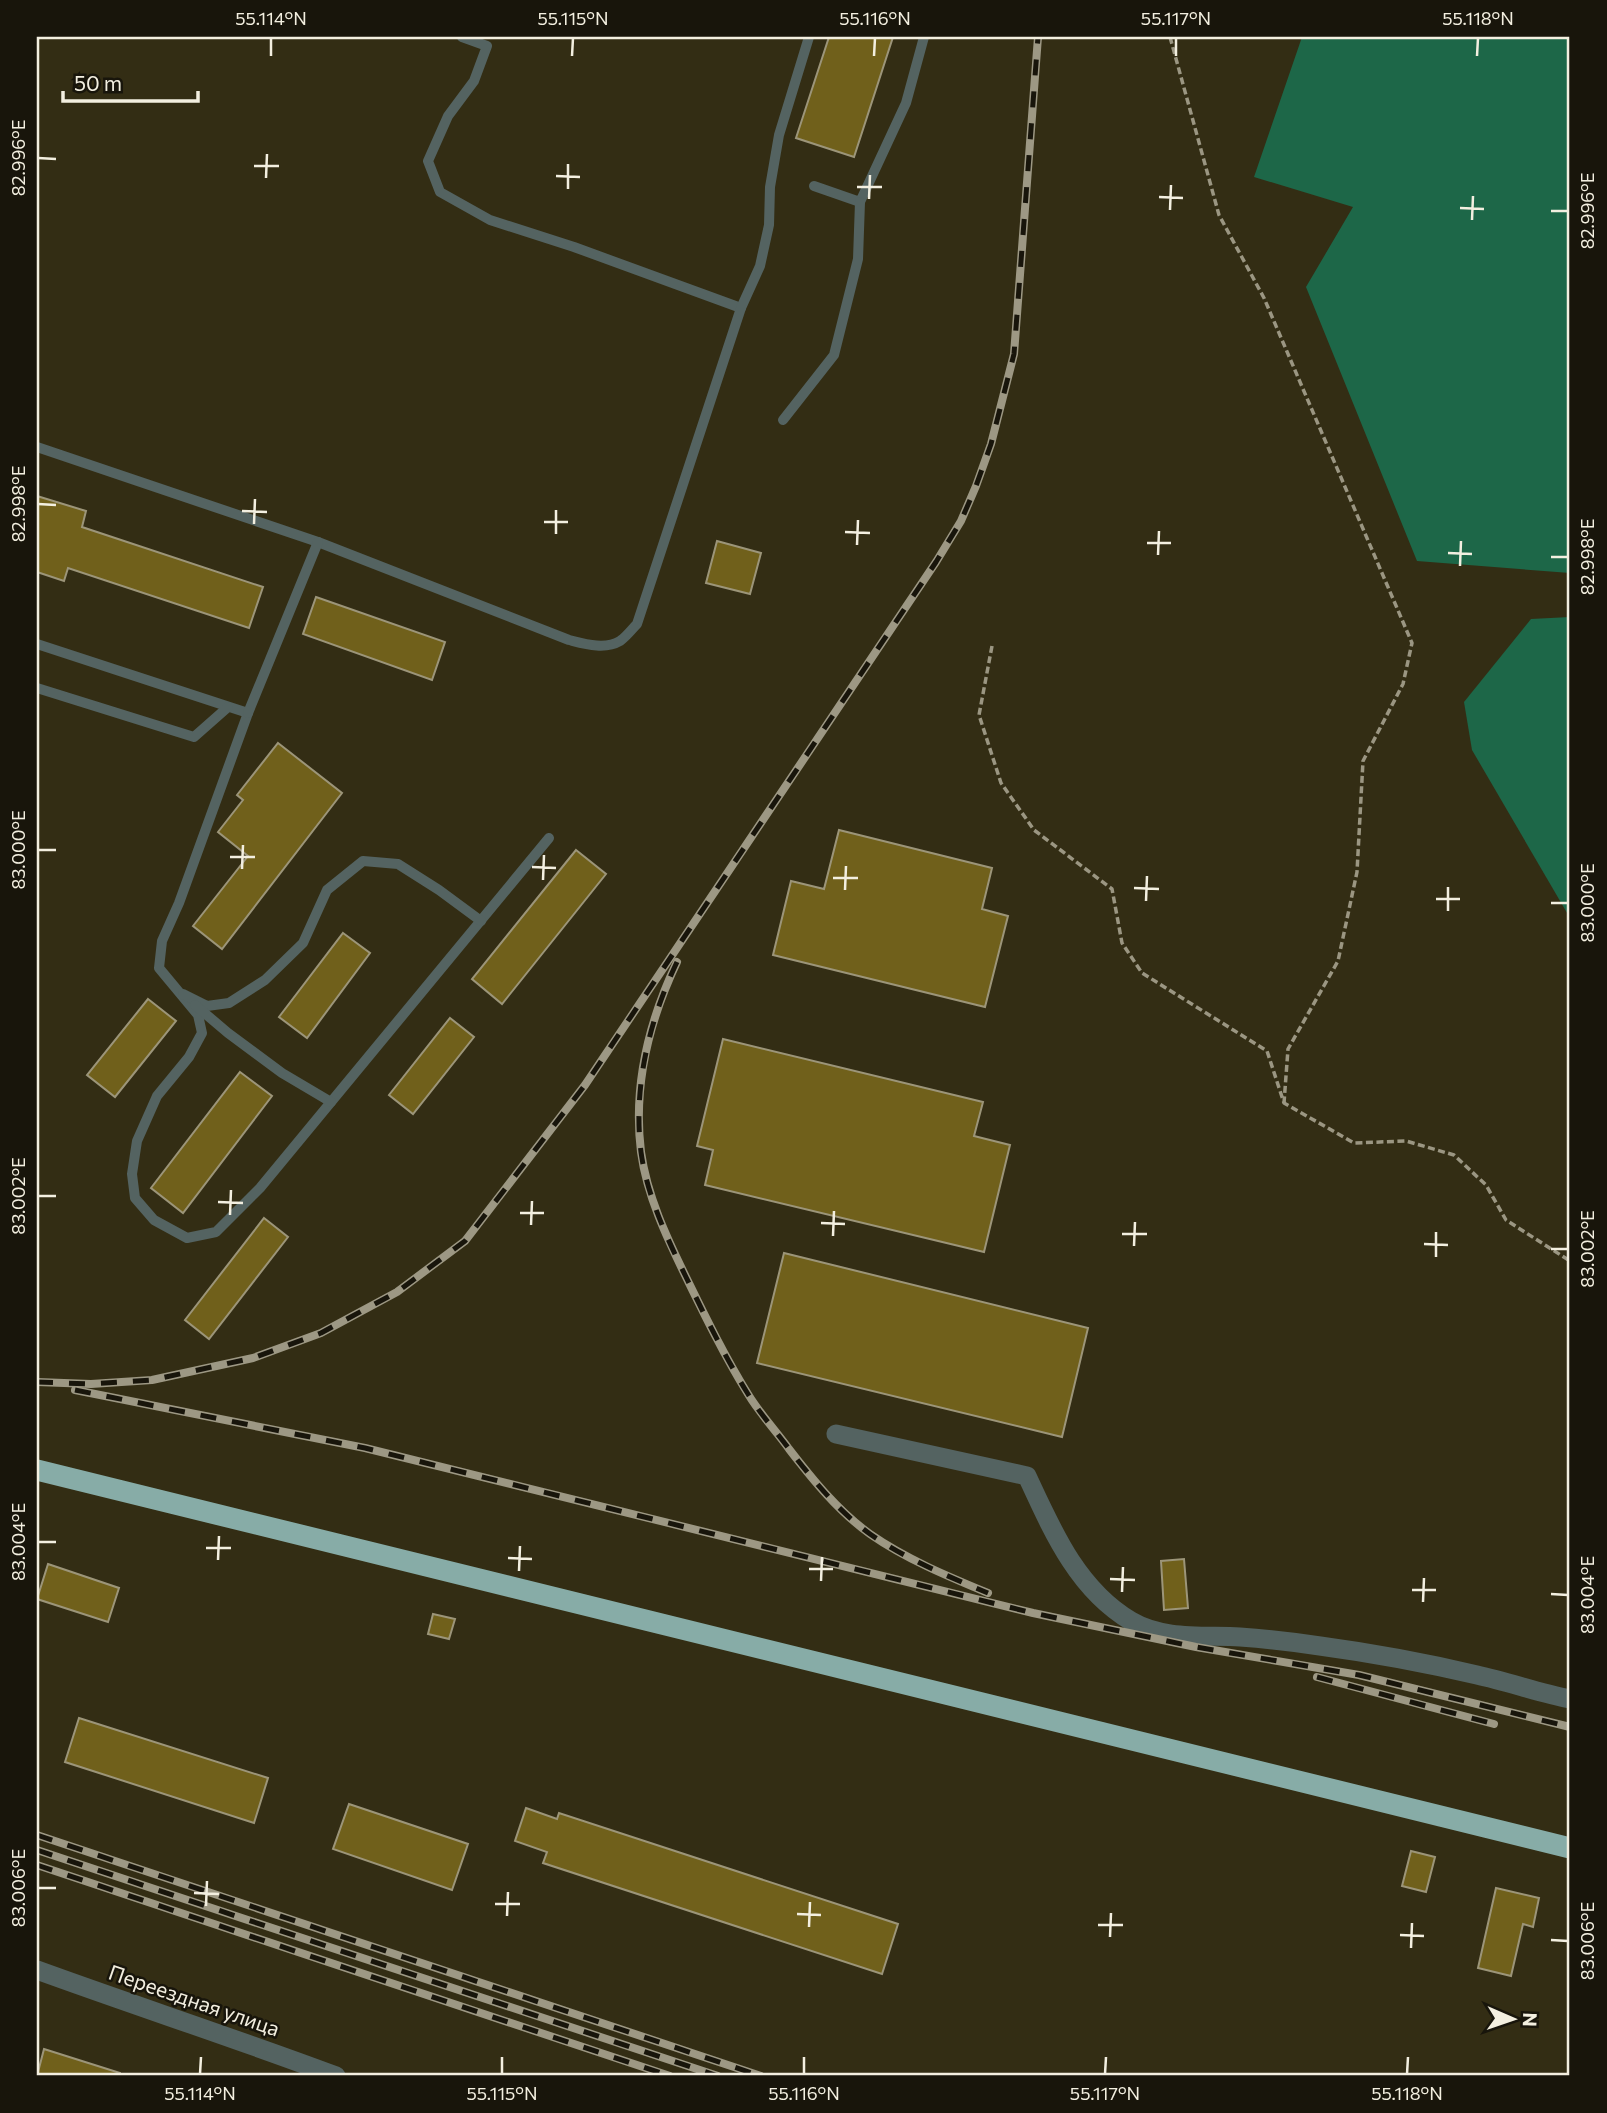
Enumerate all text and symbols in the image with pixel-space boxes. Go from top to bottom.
text: 55.114°N [235,7,307,29]
text: 55.115°N [537,7,609,29]
text: 55.116°N [839,7,911,29]
text: 55.117°N [1141,7,1211,29]
text: 55.118°N [1442,7,1514,29]
scale bar [63,60,198,104]
text: 50 m [74,70,122,95]
text: 82.996°E [7,120,29,196]
text: 82.996°E [1576,173,1598,249]
text: 82.998°E [7,466,29,542]
text: 82.998°E [1576,519,1598,595]
text: 83.000°E [7,810,29,890]
text: 83.000°E [1576,863,1598,943]
text: 83.002°E [7,1157,29,1235]
text: 83.002°E [1576,1210,1598,1288]
text: 83.004°E [7,1503,29,1581]
text: 83.004°E [1576,1556,1598,1634]
text: 83.006°E [7,1849,29,1927]
text: 83.006°E [1576,1902,1598,1980]
street label: Переездная улица [106,1959,283,2041]
north arrow [1478,1983,1548,2054]
text: N [1519,2012,1542,2027]
text: 55.114°N [164,2082,236,2104]
text: 55.115°N [466,2082,538,2104]
text: 55.116°N [768,2082,840,2104]
text: 55.117°N [1070,2082,1140,2104]
text: 55.118°N [1371,2082,1443,2104]

